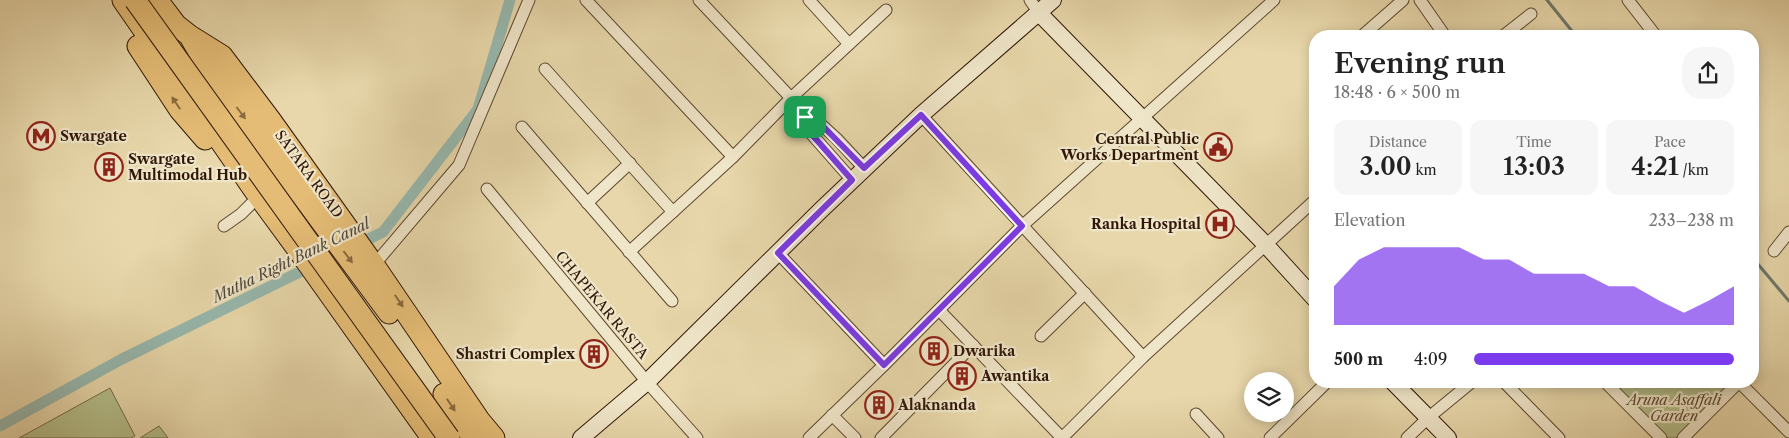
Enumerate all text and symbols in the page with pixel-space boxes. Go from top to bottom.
text: Evening run [1334,46,1506,80]
button: share [1682,47,1734,99]
text: 18:48 · 6 × 500 m [1334,82,1460,102]
one-way arrow [171,96,180,110]
pin [784,96,826,138]
icon: arrive [791,103,819,131]
one-way arrow [236,106,246,120]
metro station icon: Swargate [26,121,56,151]
place label: Swargate [60,127,127,145]
street label: SATARA ROAD [271,127,347,221]
place label: Central Public Works Department [1060,130,1199,164]
public building icon: Central Public Works Department [1203,132,1233,162]
text: Distance [1369,133,1427,151]
text: Time [1516,133,1552,151]
text: Pace [1654,133,1686,151]
place label: Swargate Multimodal Hub [128,150,247,184]
text: 3.00 [1359,151,1412,182]
text: 13:03 [1503,151,1565,182]
text: 4:21 [1631,151,1679,182]
building icon: Swargate Multimodal Hub [94,152,124,182]
text: km [1412,161,1437,179]
text: /km [1679,161,1709,179]
hospital icon: Ranka Hospital [1205,209,1235,239]
text: Elevation [1334,210,1405,230]
text: 233–238 m [1649,210,1734,230]
water label: Mutha Right Bank Canal [207,213,375,307]
place label: Ranka Hospital [1091,215,1201,233]
street label: CHAPEKAR RASTA [552,247,653,363]
one-way arrow [343,250,354,263]
one-way arrow [394,295,404,308]
building icon: Dwarika [919,336,949,366]
building icon: Shastri Complex [579,339,609,369]
place label: Dwarika [953,342,1016,360]
place label: Shastri Complex [456,345,576,363]
text: 500 m [1334,349,1383,369]
text: 4:09 [1414,349,1447,369]
building icon: Awantika [947,361,977,391]
place label: Awantika [980,367,1050,385]
map controls [1244,372,1294,422]
button: layers [1244,372,1294,422]
building icon: Alaknanda [864,390,894,420]
park label: Aruna Asaffali Garden [1625,391,1723,425]
place label: Alaknanda [897,396,977,414]
one-way arrow [446,398,456,412]

